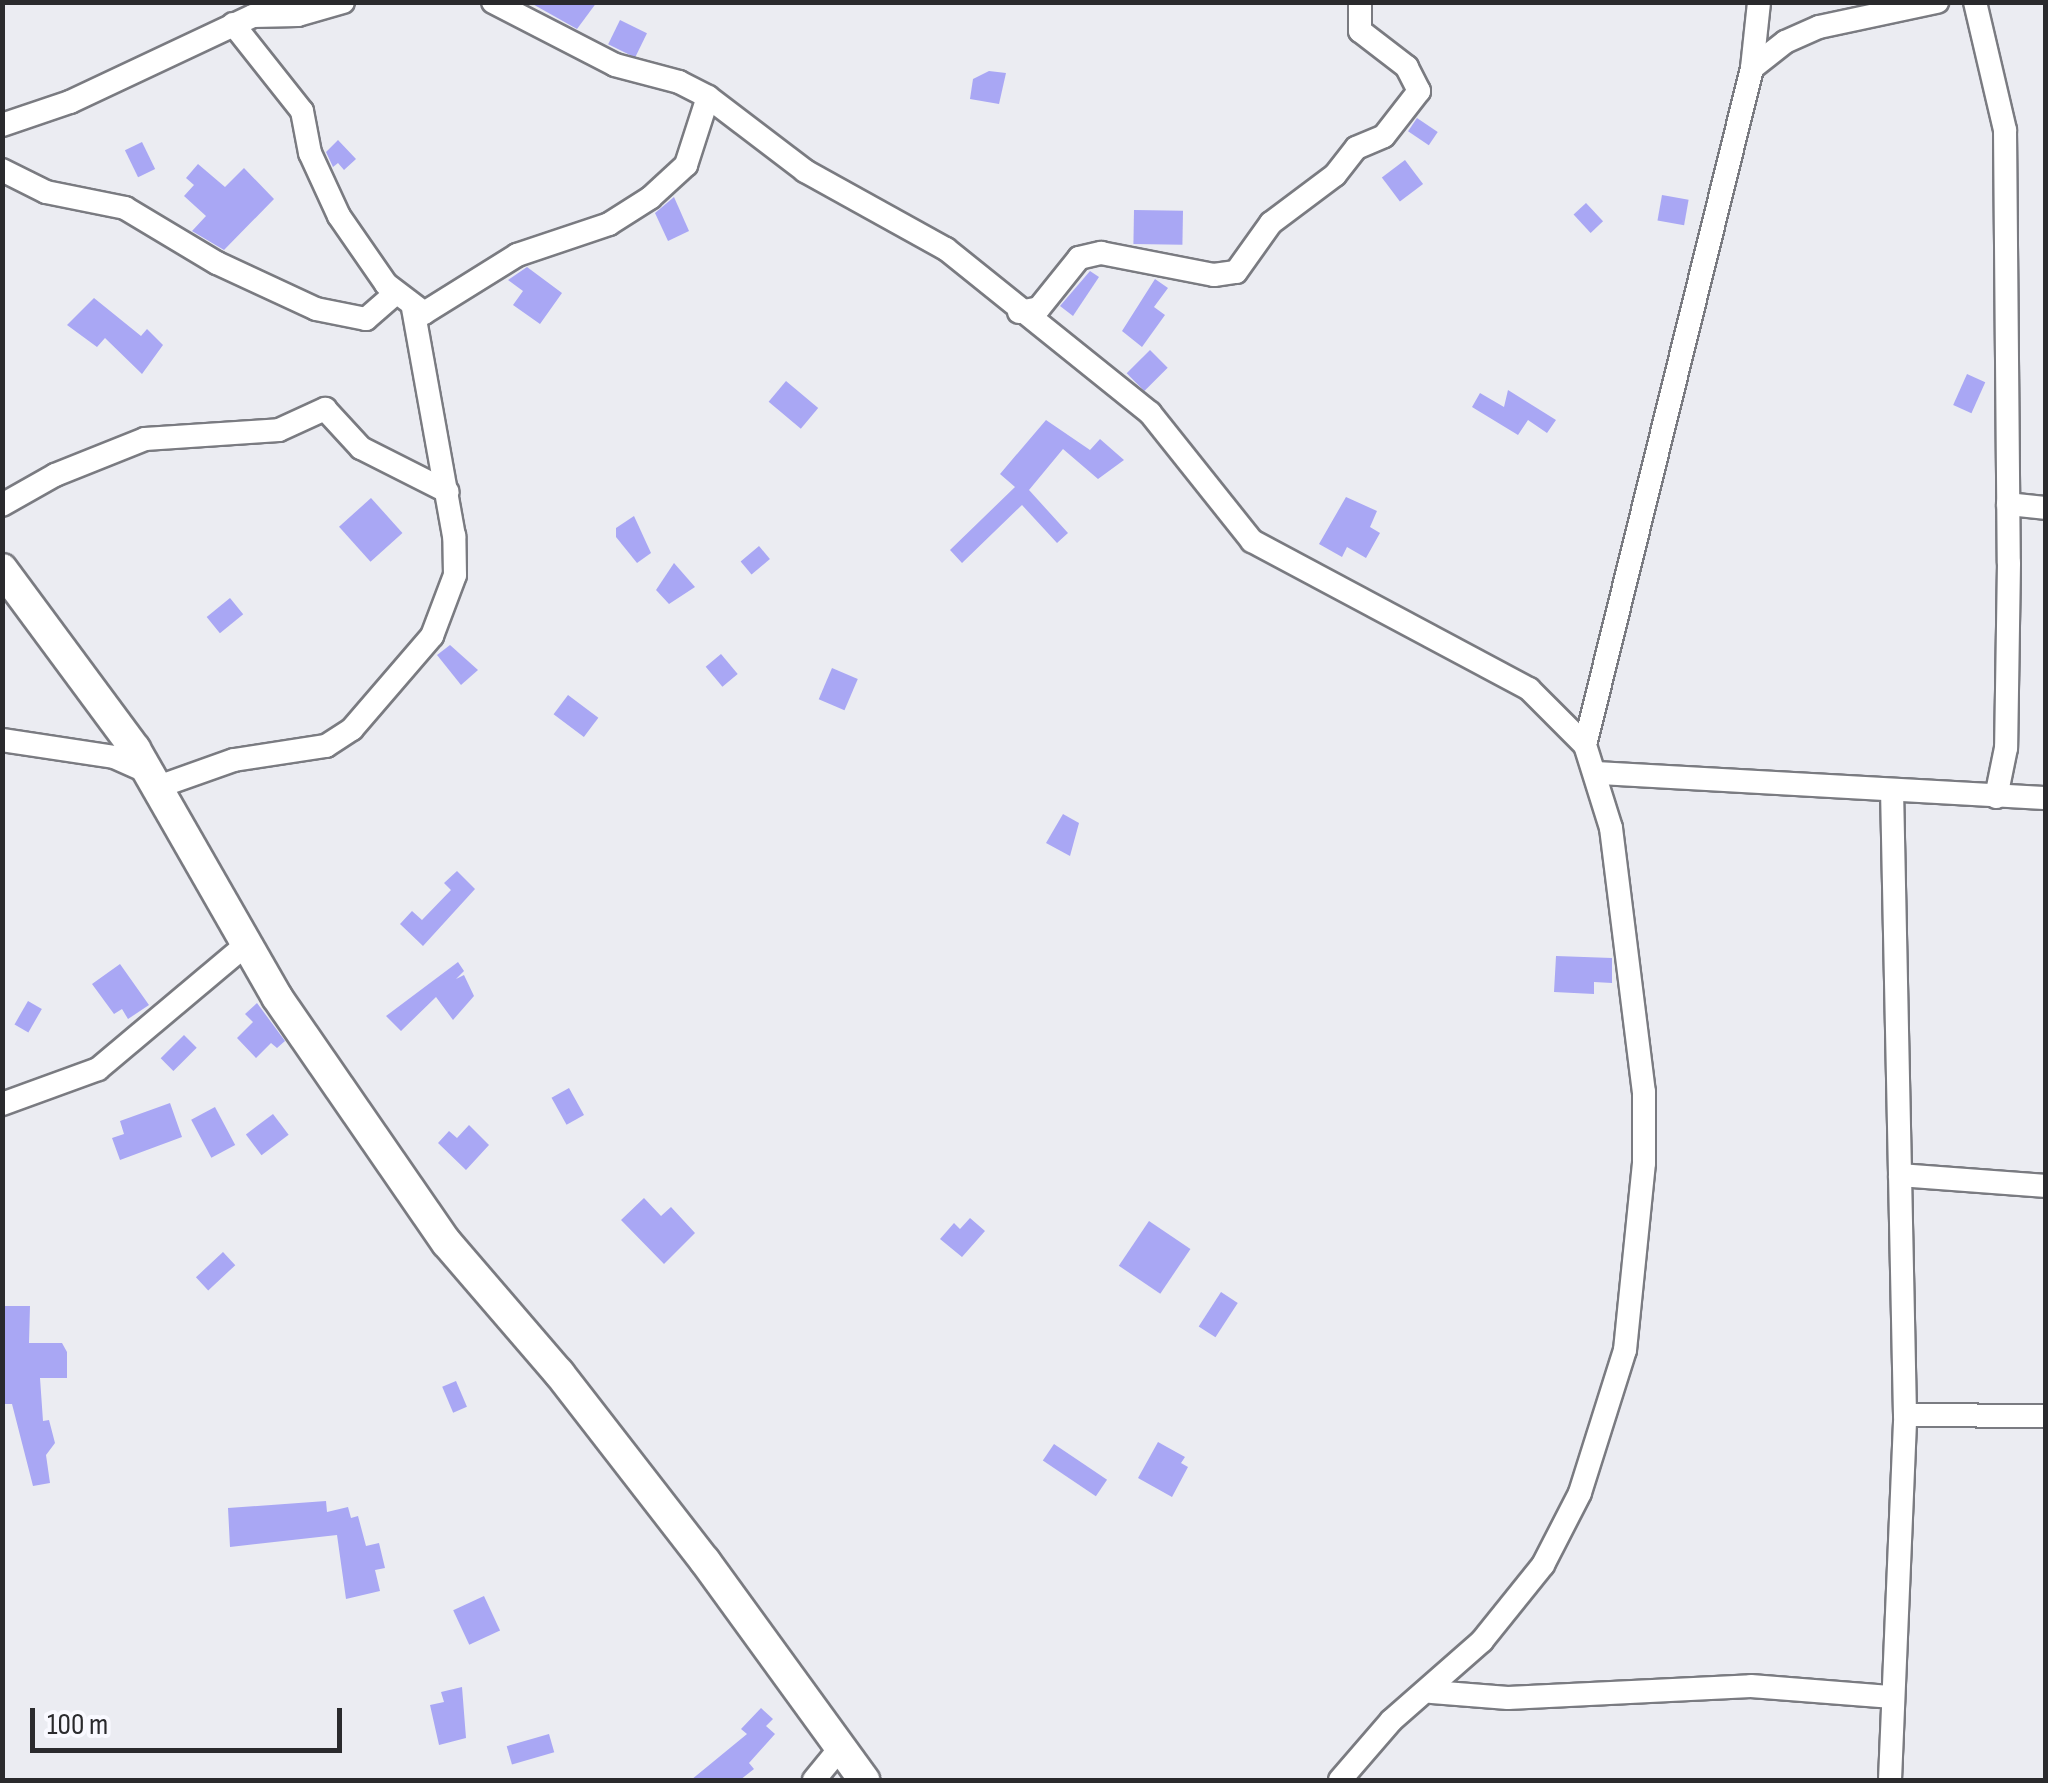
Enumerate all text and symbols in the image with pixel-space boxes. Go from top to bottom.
scale bar [35,1688,348,1750]
text: 100 m [47,1707,108,1743]

